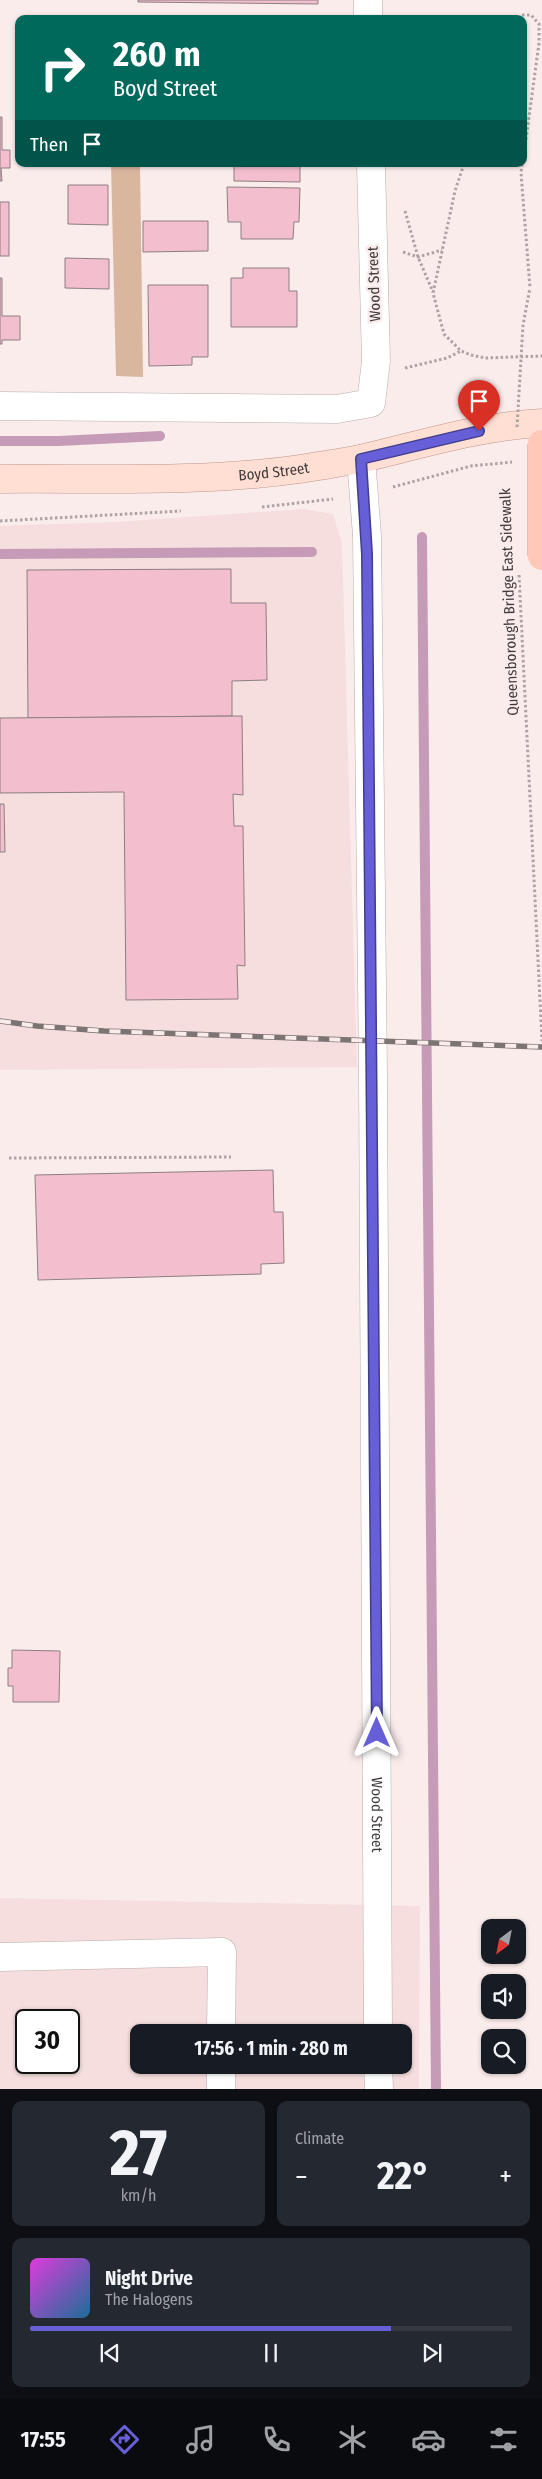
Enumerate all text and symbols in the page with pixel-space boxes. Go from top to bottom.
text: 260 m [113,33,201,75]
icon: right [30,35,95,100]
text: Boyd Street [113,75,217,102]
icon: arrive [78,130,106,158]
text: Then [30,133,68,156]
street label: Wood Street [364,246,384,322]
pin [458,380,500,431]
icon: arrive [465,387,493,415]
street label: Boyd Street [238,459,311,484]
street label: Queensborough Bridge East Sidewalk [496,488,522,716]
position arrow [350,1706,402,1758]
street label: Wood Street [368,1777,386,1853]
north arrow [481,1919,526,1964]
map controls [481,1919,526,2074]
button: sound [481,1974,526,2019]
speed limit sign: 30 [15,2009,80,2074]
button: search [481,2029,526,2074]
text: 17:56 · 1 min · 280 m [194,2037,348,2060]
text: 27 [110,2114,167,2192]
text: Climate [295,2129,344,2148]
text: 22° [377,2153,430,2199]
text: − [295,2160,308,2193]
text: + [499,2160,512,2193]
text: km/h [121,2186,156,2205]
text: Night Drive [105,2267,193,2290]
text: The Halogens [105,2290,193,2309]
icon: previous [96,2339,124,2367]
icon: pause [257,2339,285,2367]
icon: next [418,2339,446,2367]
icon: directions [107,2422,142,2457]
icon: music [183,2422,218,2457]
icon: phone [259,2422,294,2457]
icon: climate [335,2422,370,2457]
icon: car [411,2422,446,2457]
icon: filters [486,2422,521,2457]
text: 17:55 [20,2426,66,2453]

